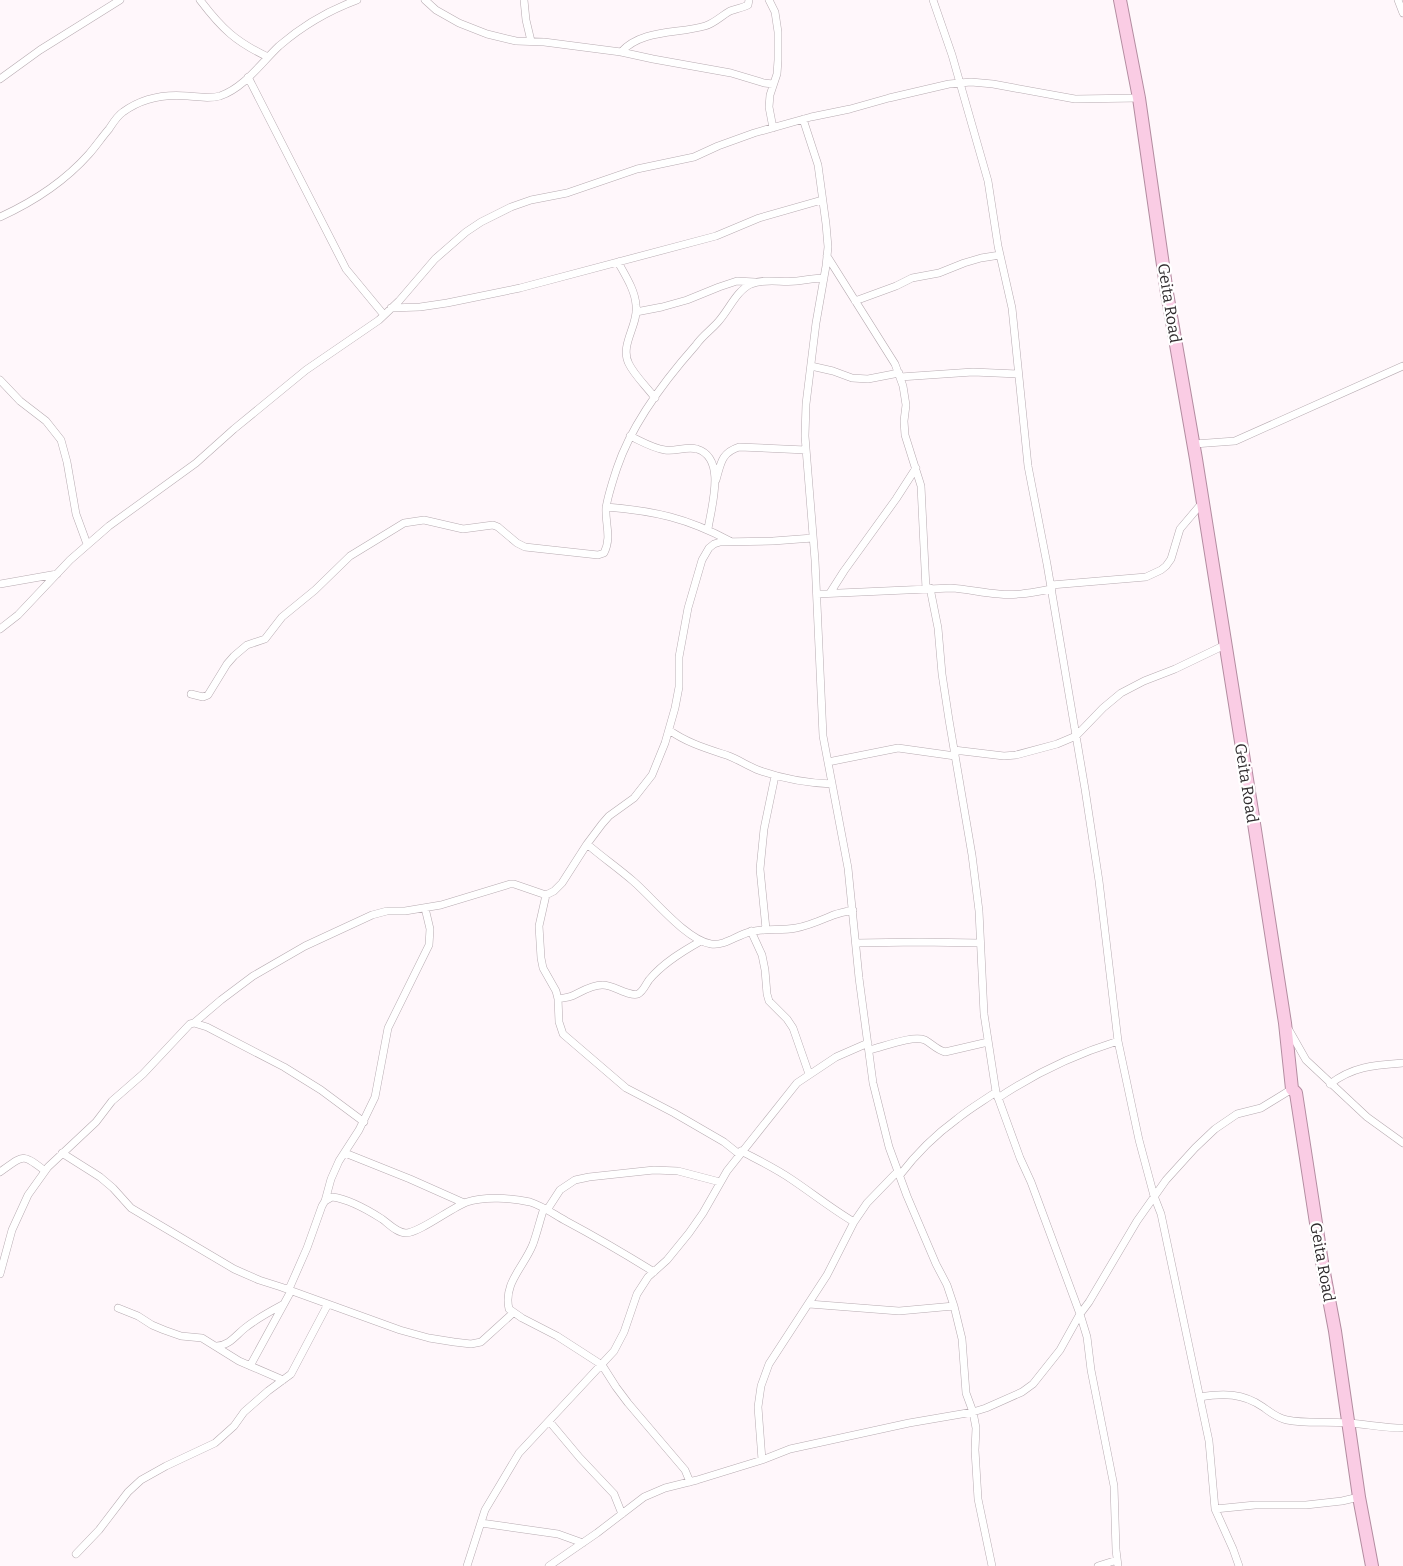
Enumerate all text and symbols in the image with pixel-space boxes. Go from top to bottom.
street label: Geita Road [1154,262,1185,345]
street label: Geita Road [1231,742,1262,825]
street label: Geita Road [1306,1221,1339,1304]

